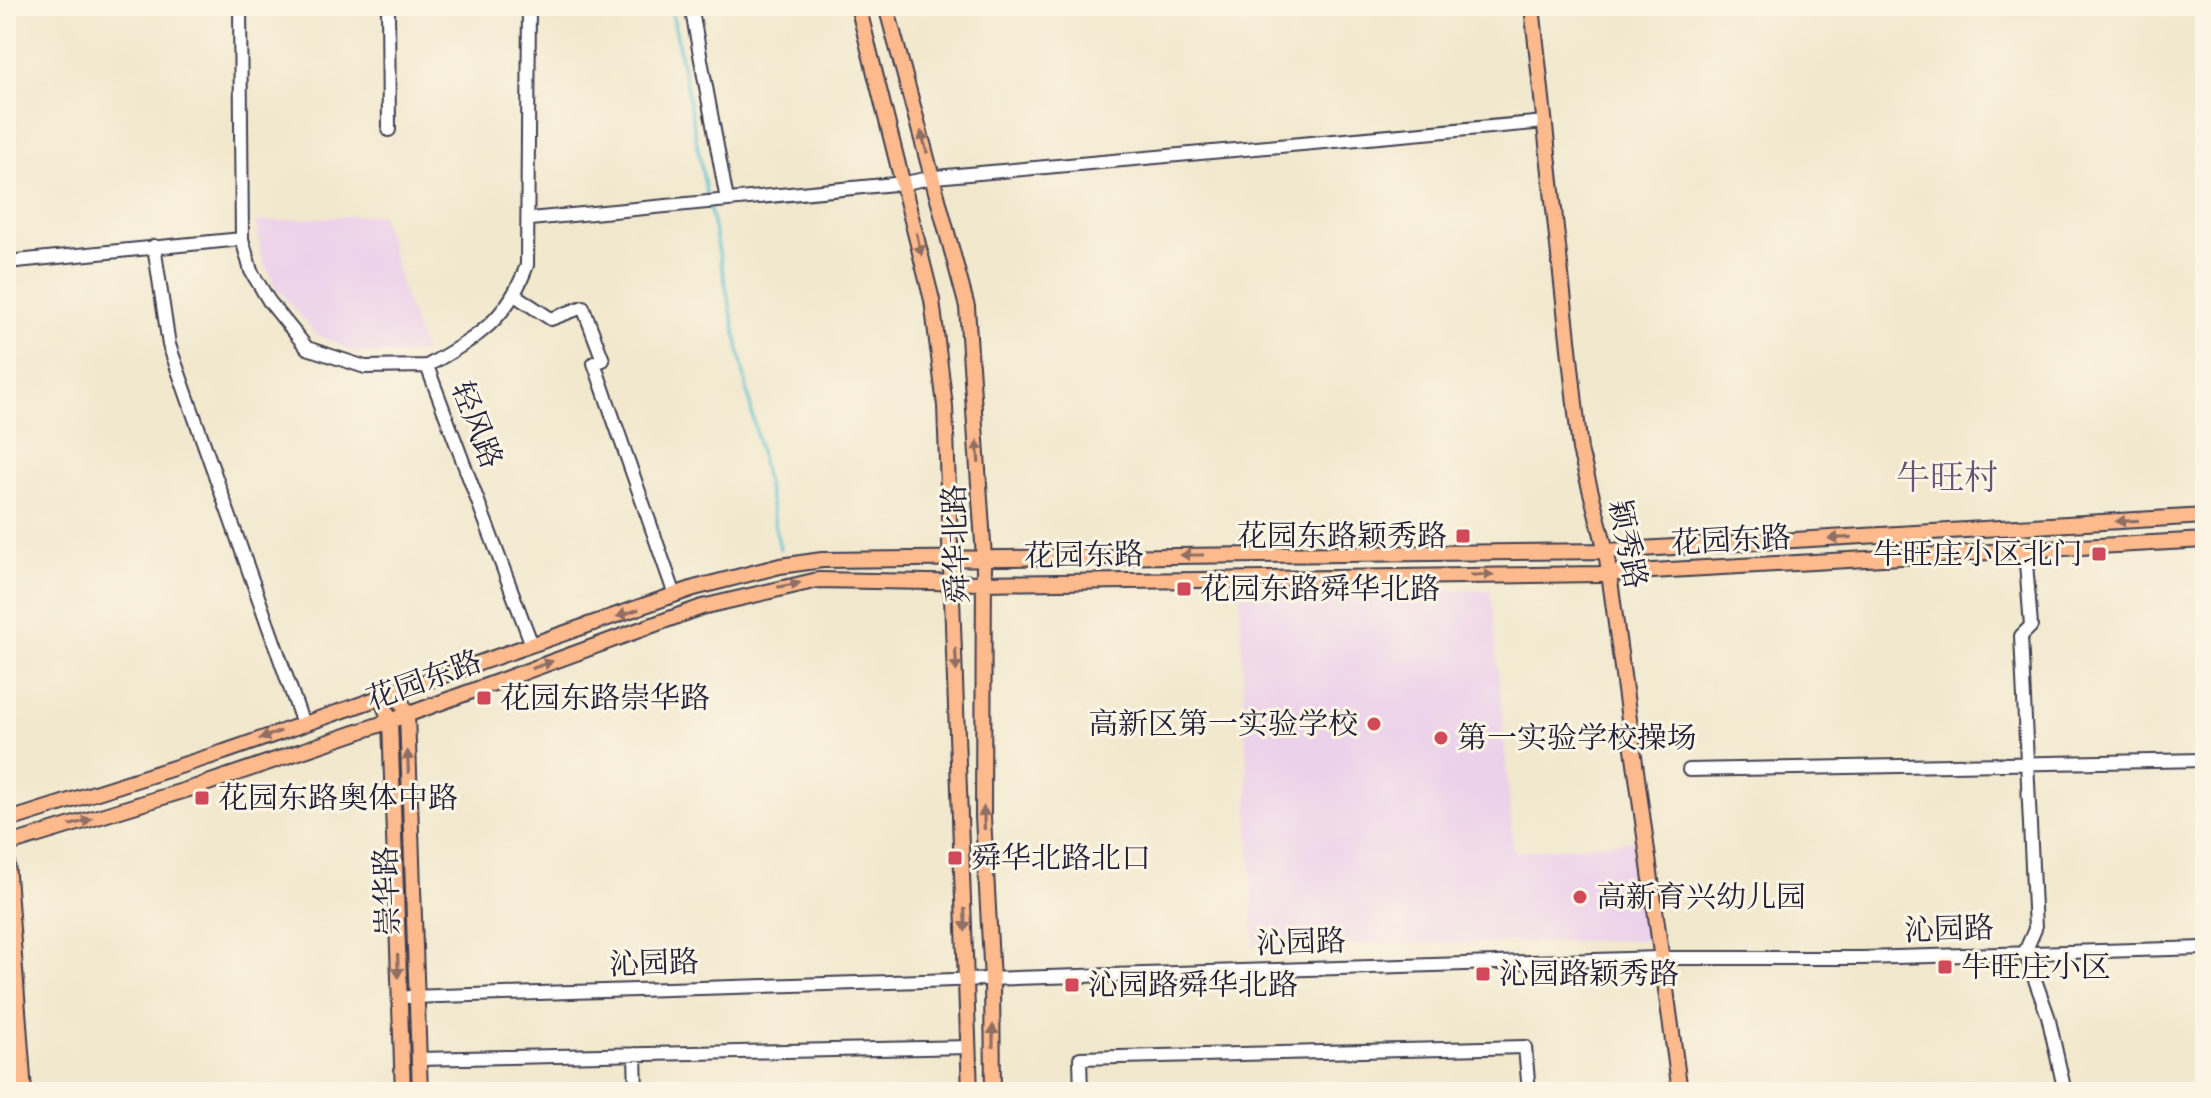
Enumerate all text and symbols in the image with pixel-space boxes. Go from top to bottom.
one-way arrow [917,130,930,154]
one-way arrow [913,232,926,257]
street label: 轻风路 [442,376,512,474]
one-way arrow [971,439,984,464]
district label: 牛旺村 [1896,454,1998,501]
street label: 舜华北路 [934,483,978,605]
street label: 颖秀路 [1600,496,1656,592]
one-way arrow [2114,514,2139,527]
place label: 花园东路颖秀路 [1237,516,1447,556]
street label: 花园东路 [1670,517,1792,563]
marker: 花园东路颖秀路 [1454,527,1472,545]
one-way arrow [1827,531,1852,544]
street label: 花园东路 [1024,534,1144,576]
place label: 牛旺庄小区北门 [1873,534,2083,574]
marker: 牛旺庄小区北门 [2090,545,2108,563]
one-way arrow [1179,549,1204,561]
place label: 花园东路舜华北路 [1200,569,1440,609]
one-way arrow [1470,569,1495,582]
one-way arrow [777,579,802,591]
marker: 花园东路舜华北路 [1175,580,1193,598]
one-way arrow [615,607,639,619]
street label: 花园东路 [361,641,487,719]
one-way arrow [949,648,962,673]
one-way arrow [530,658,554,671]
place label: 花园东路崇华路 [500,678,710,718]
marker: 花园东路崇华路 [475,689,493,707]
place label: 高新区第一实验学校 [1088,704,1358,744]
marker: 高新区第一实验学校 [1365,715,1383,733]
place label: 第一实验学校操场 [1457,718,1697,758]
marker: 第一实验学校操场 [1432,729,1450,747]
one-way arrow [258,730,282,742]
one-way arrow [402,749,415,774]
place label: 花园东路奥体中路 [218,778,458,818]
marker: 花园东路奥体中路 [193,789,211,807]
one-way arrow [977,805,990,830]
one-way arrow [69,815,93,828]
place label: 舜华北路北口 [971,838,1151,878]
street label: 崇华路 [365,845,409,937]
marker: 舜华北路北口 [946,849,964,867]
place label: 高新育兴幼儿园 [1596,877,1806,917]
marker: 高新育兴幼儿园 [1571,888,1589,906]
street label: 沁园路 [1903,907,1995,951]
one-way arrow [958,908,971,933]
street label: 沁园路 [1255,920,1347,964]
street label: 沁园路 [608,941,700,985]
place label: 牛旺庄小区 [1961,947,2111,987]
one-way arrow [392,954,405,979]
place label: 沁园路颖秀路 [1499,954,1679,994]
marker: 牛旺庄小区 [1936,958,1954,976]
place label: 沁园路舜华北路 [1088,965,1298,1005]
marker: 沁园路颖秀路 [1474,965,1492,983]
marker: 沁园路舜华北路 [1063,976,1081,994]
one-way arrow [987,1023,999,1048]

